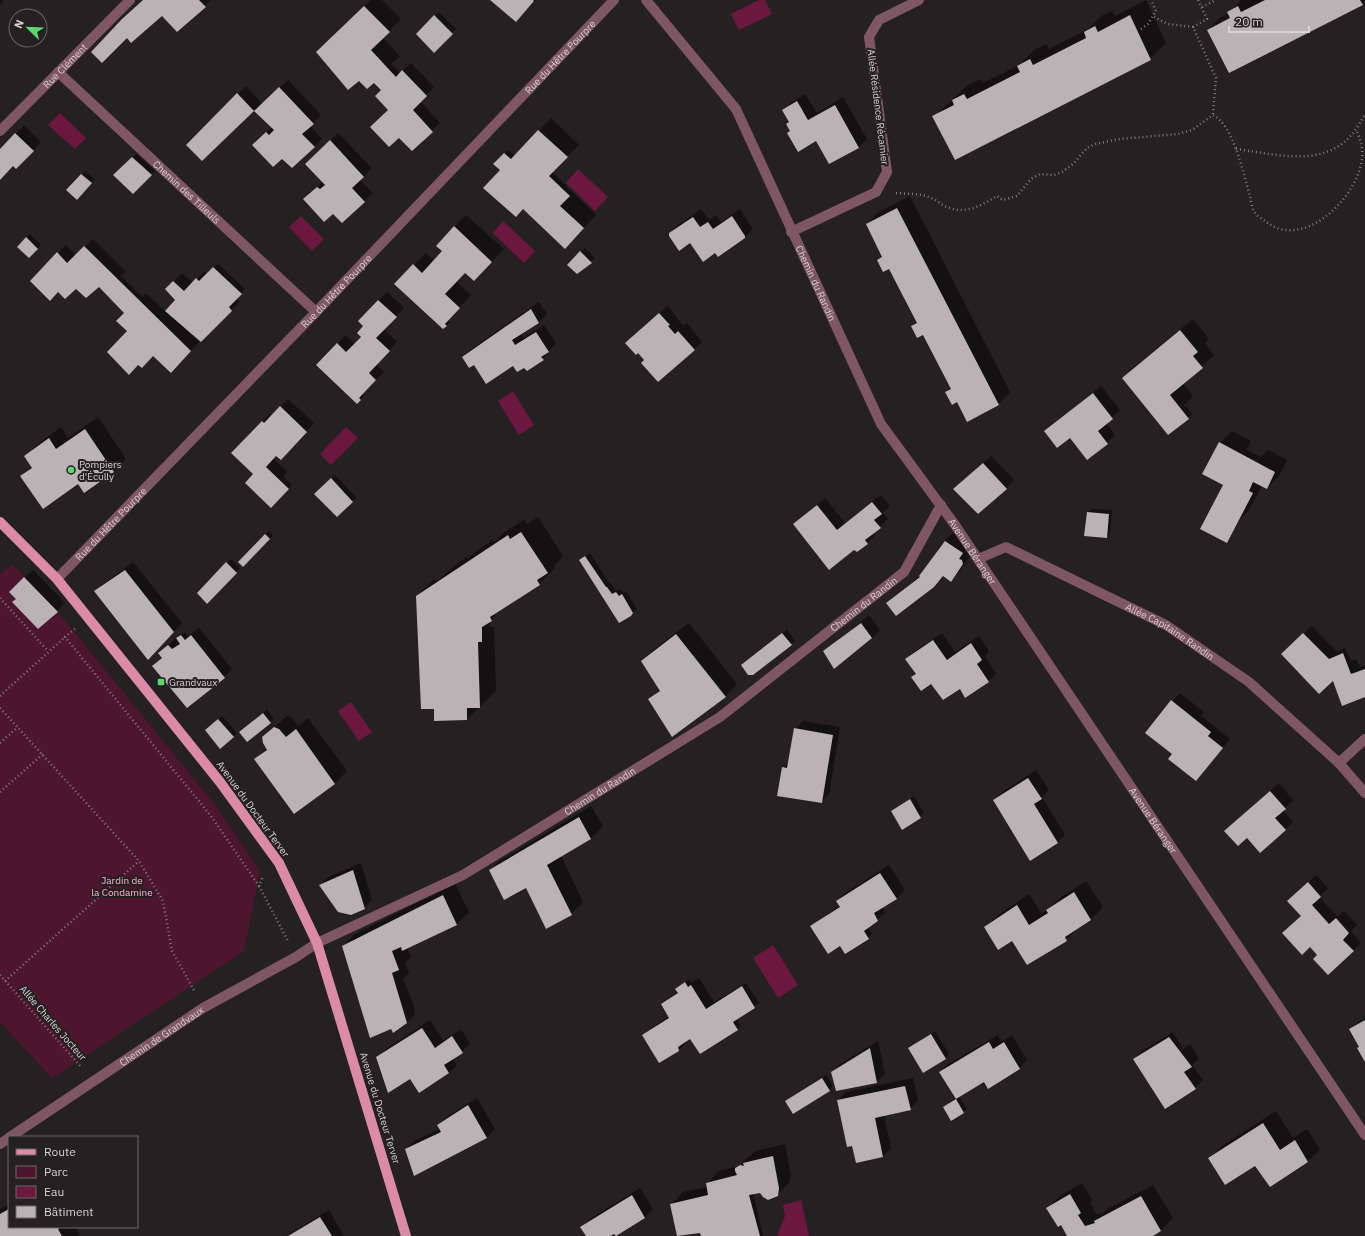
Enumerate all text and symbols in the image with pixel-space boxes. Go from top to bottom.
north arrow [8,8,48,48]
scale bar [1229,8,1309,34]
text: 20 m [1235,14,1263,29]
street label: Rue du Hêtre Pourpre [522,17,598,96]
text: N [11,18,27,30]
street label: Rue Clément [40,40,90,91]
street label: Allée Résidence Récamier [864,48,892,166]
street label: Chemin des Tilleuls [150,157,223,227]
street label: Chemin du Randin [793,243,839,323]
street label: Rue du Hêtre Pourpre [298,251,375,331]
place label: Pompiers d'Écully [79,458,122,483]
marker: Pompiers d'Écully [66,465,76,475]
street label: Rue du Hêtre Pourpre [72,484,149,563]
street label: Avenue Béranger [946,516,1000,587]
street label: Chemin du Randin [827,573,900,634]
street label: Allée Capitaine Randin [1123,600,1217,663]
place label: Grandvaux [169,676,217,689]
marker: Grandvaux [156,677,166,687]
street label: Avenue du Docteur Terver [214,758,293,860]
street label: Chemin du Randin [561,764,638,818]
street label: Avenue Béranger [1127,785,1180,856]
park label: Jardin de la Condamine [91,874,153,899]
street label: Allée Charles Jocteur [17,983,89,1064]
street label: Chemin de Grandvaux [117,1003,206,1069]
street label: Avenue du Docteur Terver [357,1051,403,1166]
legend [8,1136,138,1228]
text: Route [44,1144,76,1159]
text: Parc [44,1164,68,1179]
text: Eau [44,1184,64,1199]
text: Bâtiment [44,1204,94,1219]

